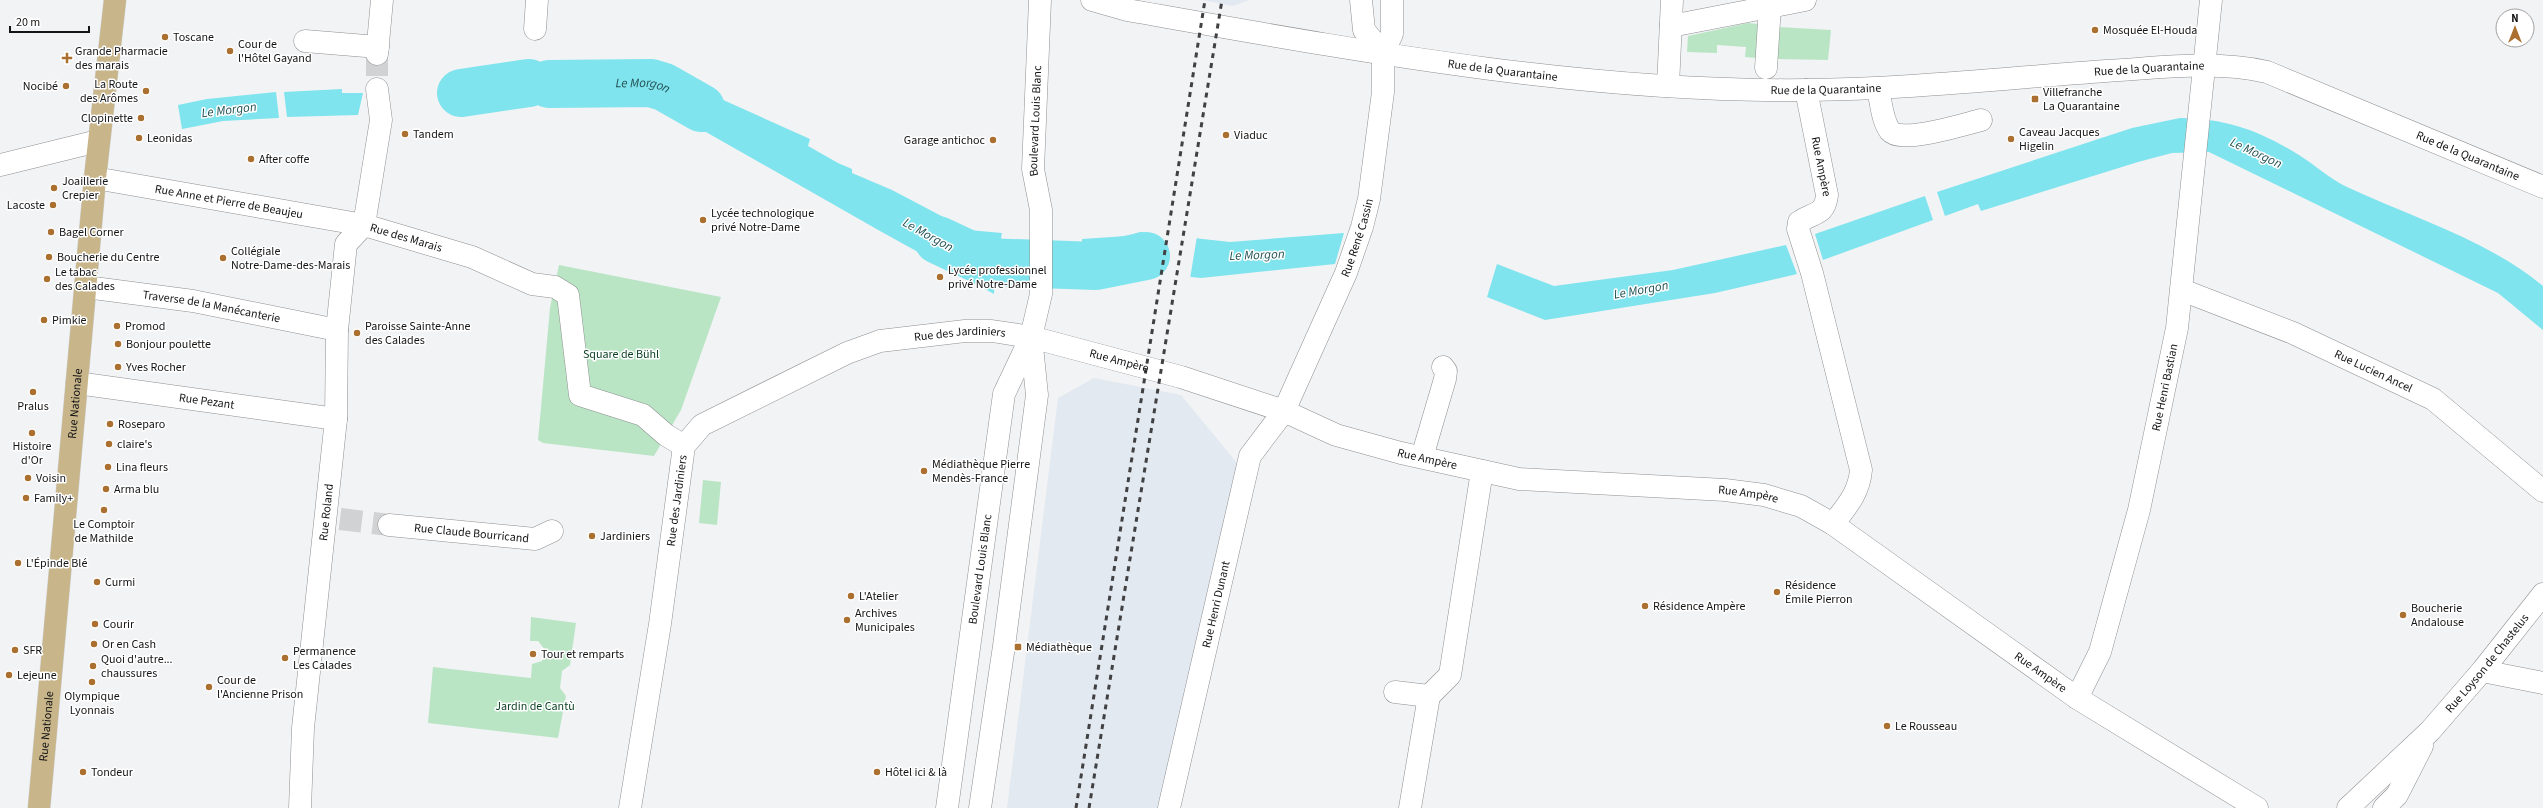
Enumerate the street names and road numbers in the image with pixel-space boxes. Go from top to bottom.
street label: Rue de la Quarantaine [1447,55,1559,85]
street label: Rue de la Quarantaine [2093,57,2204,80]
street label: Boulevard Louis Blanc [1024,65,1046,178]
street label: Rue de la Quarantaine [1770,79,1882,99]
street label: Rue de la Quarantaine [2413,127,2522,185]
street label: Rue Ampère [1807,135,1836,198]
street label: Rue Anne et Pierre de Beaujeu [153,180,304,223]
street label: Rue René Cassin [1337,196,1377,280]
street label: Rue des Marais [368,219,444,256]
street label: Traverse de la Manécanterie [142,286,282,327]
street label: Rue des Jardiniers [913,322,1007,345]
street label: Rue Henri Bastian [2147,342,2182,433]
street label: Rue Ampère [1088,344,1151,377]
street label: Rue Lucien Ancel [2332,345,2415,397]
street label: Rue Nationale [63,368,87,439]
street label: Rue Pezant [178,389,236,413]
street label: Rue Ampère [1395,444,1459,474]
street label: Rue des Jardiniers [662,454,691,547]
street label: Rue Ampère [1718,481,1781,507]
street label: Rue Roland [315,483,338,542]
street label: Boulevard Louis Blanc [964,513,996,625]
street label: Rue Claude Bourricand [413,519,530,547]
street label: Rue Henri Dunant [1198,559,1234,650]
street label: Rue Loyson de Chastelus [2441,610,2533,716]
street label: Rue Ampère [2011,648,2070,697]
street label: Rue Nationale [35,690,58,762]

